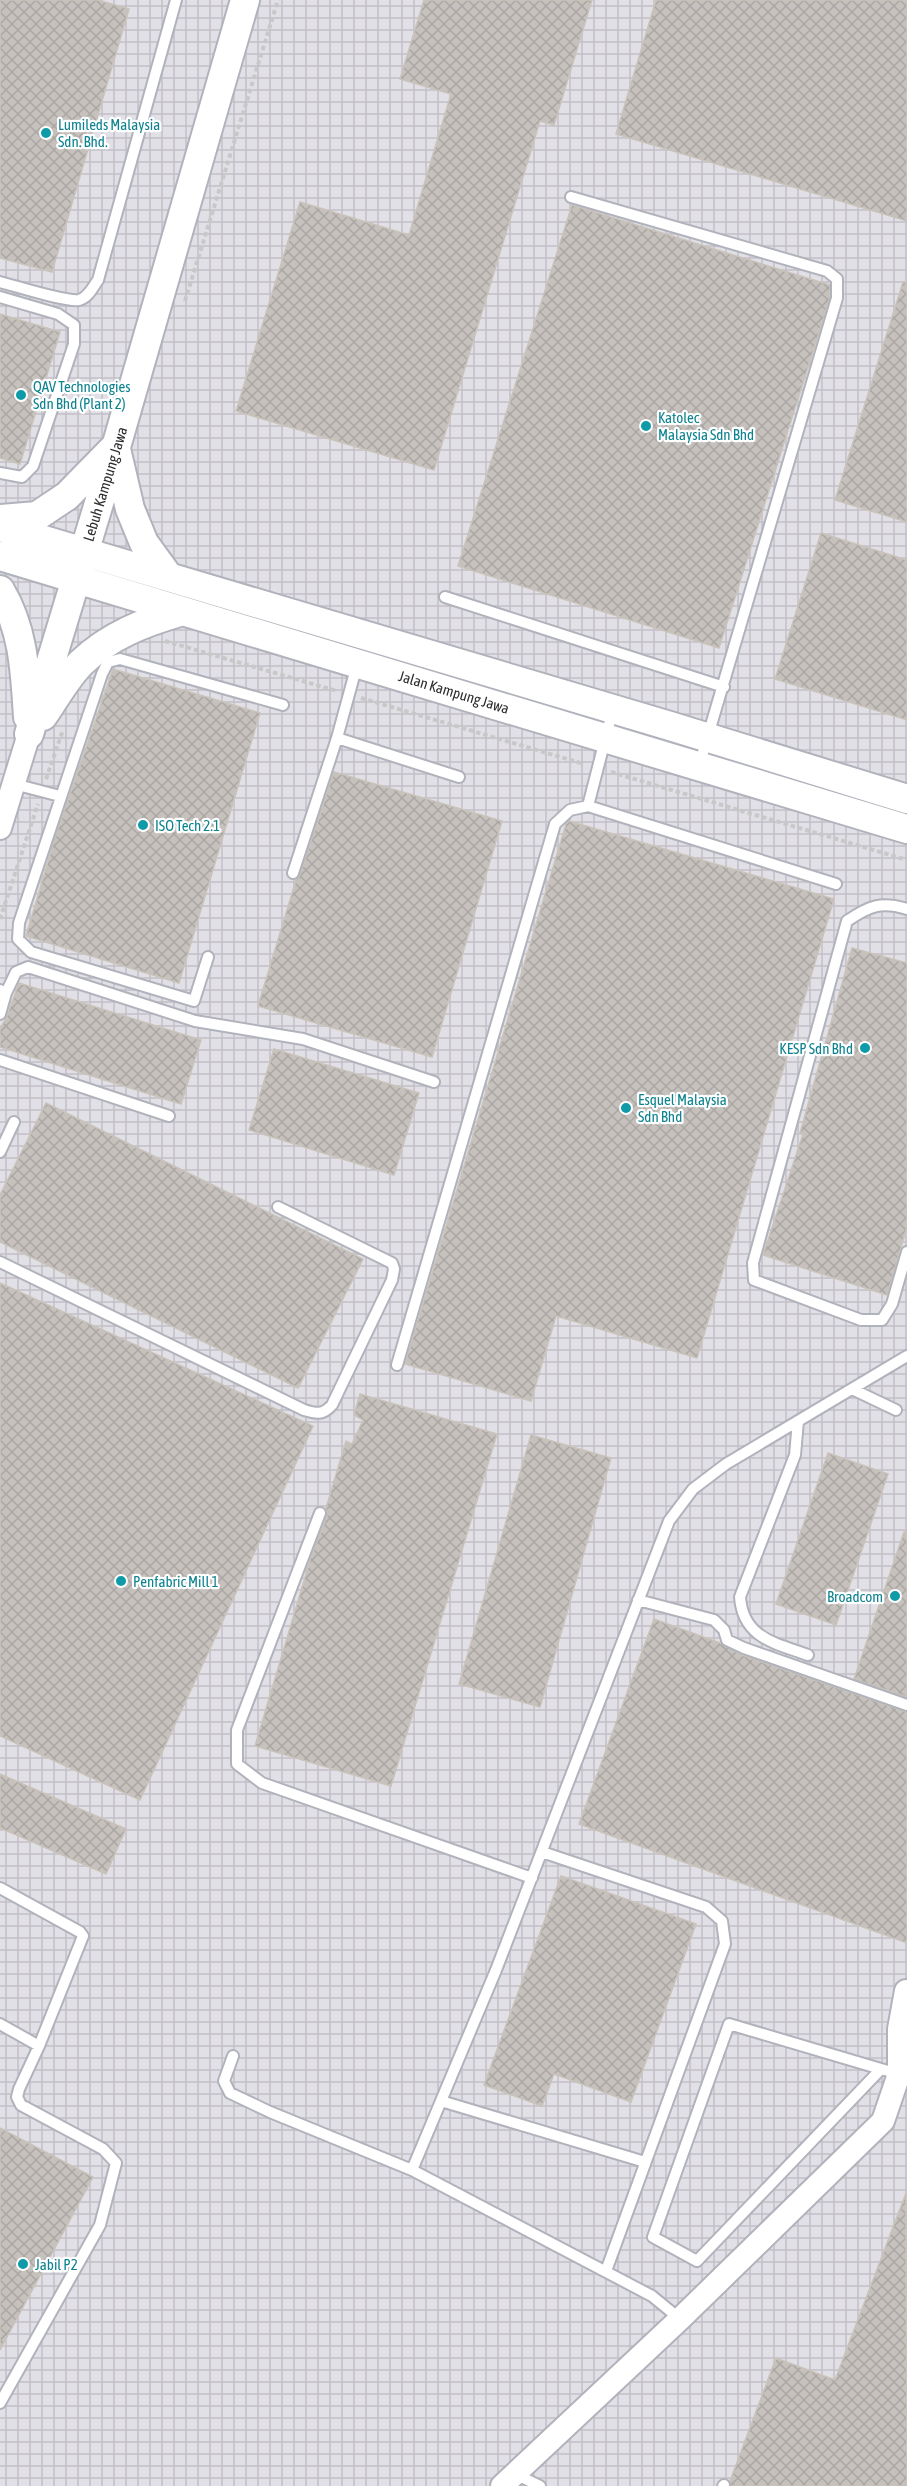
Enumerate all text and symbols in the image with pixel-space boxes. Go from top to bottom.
place label: Lumileds Malaysia Sdn. Bhd. [58,116,160,150]
marker: Lumileds Malaysia Sdn. Bhd. [39,126,53,140]
place label: QAV Technologies Sdn Bhd (Plant 2) [33,378,131,412]
marker: QAV Technologies Sdn Bhd (Plant 2) [14,388,28,402]
place label: Katolec Malaysia Sdn Bhd [658,409,754,443]
marker: Katolec Malaysia Sdn Bhd [639,419,653,433]
street label: Lebuh Kampung Jawa [80,425,131,543]
street label: Jalan Kampung Jawa [397,667,511,717]
place label: ISO Tech 2.1 [155,817,220,834]
marker: ISO Tech 2.1 [136,818,150,832]
place label: KESP Sdn Bhd [779,1040,853,1057]
marker: KESP Sdn Bhd [858,1041,872,1055]
place label: Esquel Malaysia Sdn Bhd [638,1091,727,1125]
marker: Esquel Malaysia Sdn Bhd [619,1101,633,1115]
place label: Penfabric Mill 1 [133,1573,219,1590]
marker: Penfabric Mill 1 [114,1574,128,1588]
place label: Broadcom [827,1588,883,1605]
marker: Broadcom [888,1589,902,1603]
place label: Jabil P2 [35,2256,78,2273]
marker: Jabil P2 [16,2257,30,2271]

